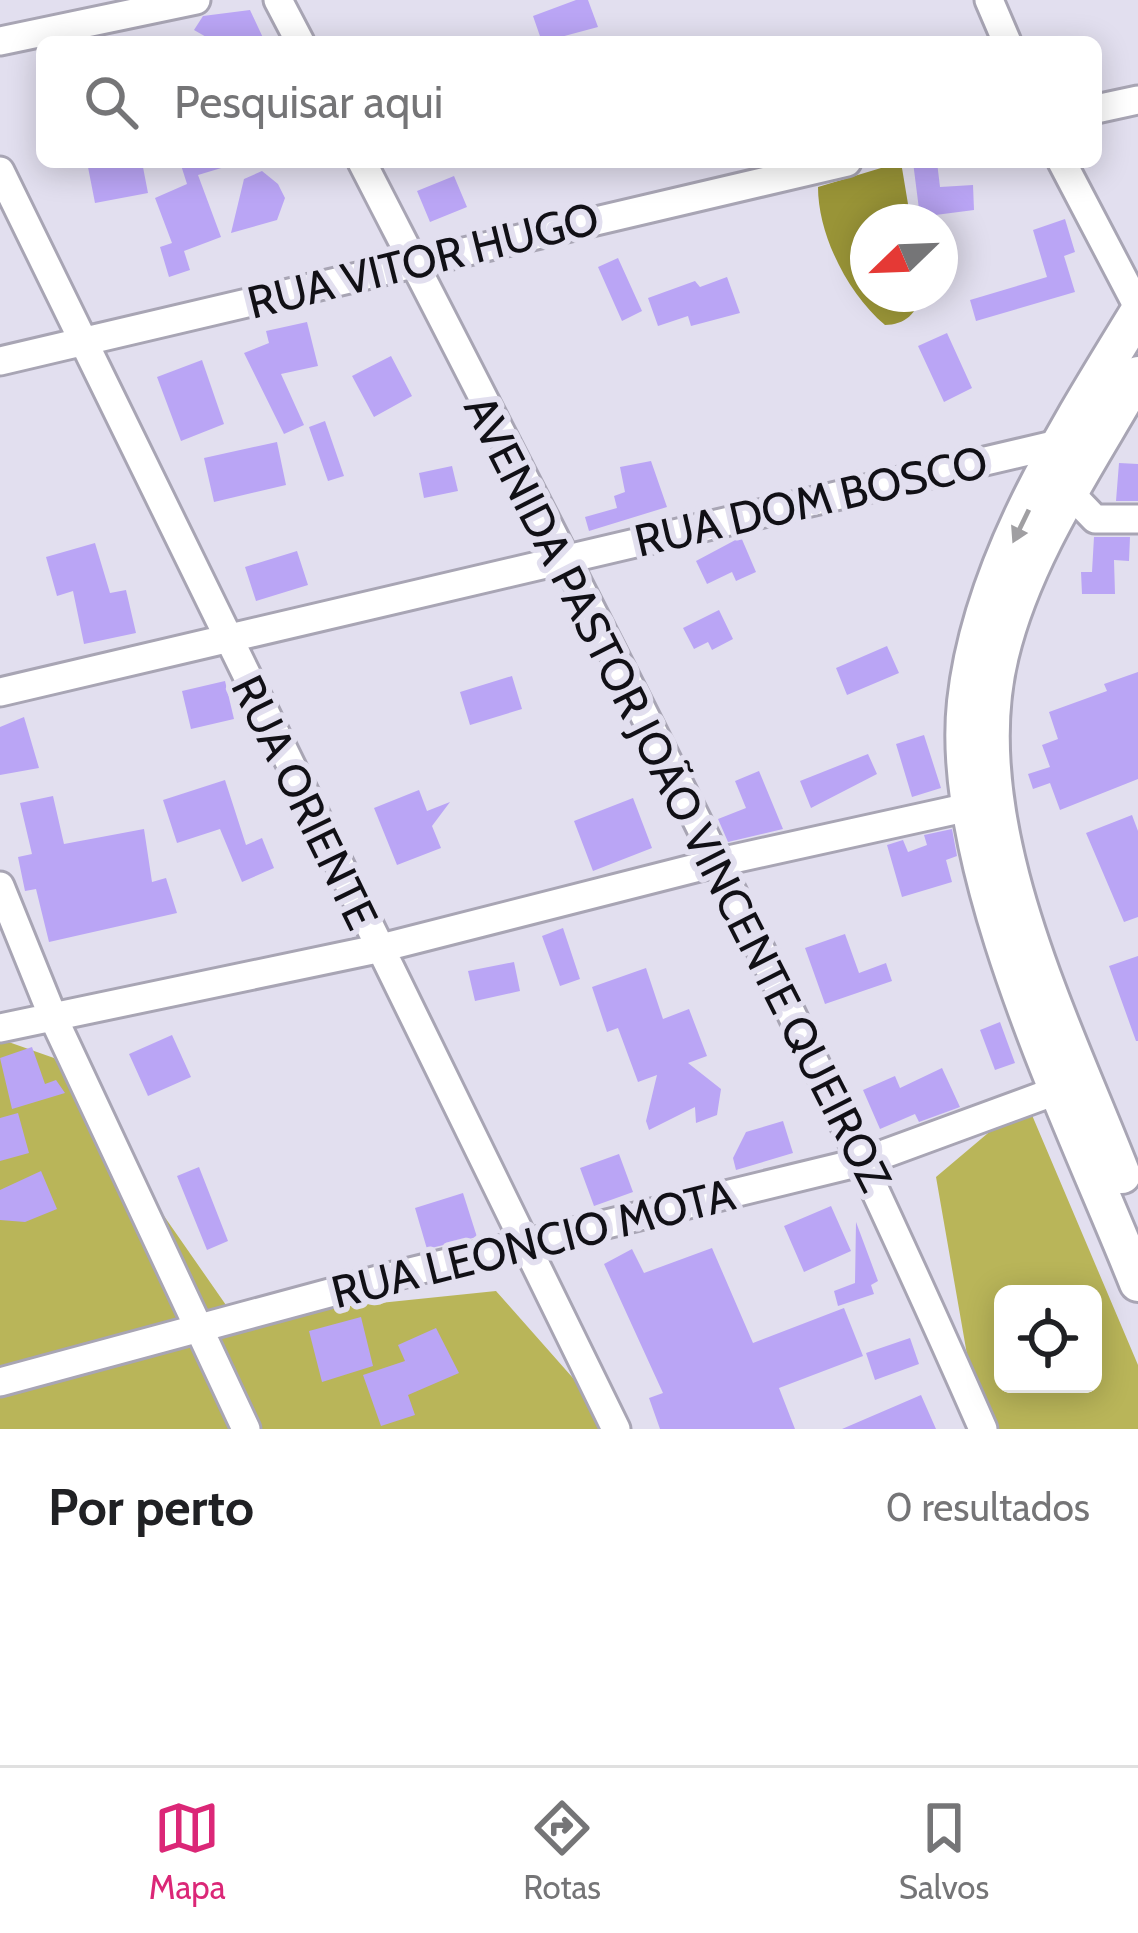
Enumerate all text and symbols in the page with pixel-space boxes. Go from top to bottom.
search box [36,36,1102,168]
icon: search [78,69,144,135]
text: Pesquisar aqui [174,75,443,129]
street label: RUA VITOR HUGO [242,190,604,330]
north arrow [850,204,958,312]
street label: AVENIDA PASTOR JOÃO VINCENTE QUEIROZ [453,387,903,1200]
street label: RUA DOM BOSCO [629,434,993,568]
one-way arrow [1012,509,1032,543]
street label: RUA ORIENTE [220,666,390,938]
street label: RUA LEONCIO MOTA [326,1167,740,1319]
map controls [994,1285,1102,1393]
button: locate [994,1285,1102,1393]
text: Por perto [48,1476,254,1538]
text: 0 resultados [886,1483,1090,1531]
tab: Mapa [149,1795,226,1907]
tab: Rotas [523,1795,601,1907]
tab: Salvos [899,1795,989,1907]

